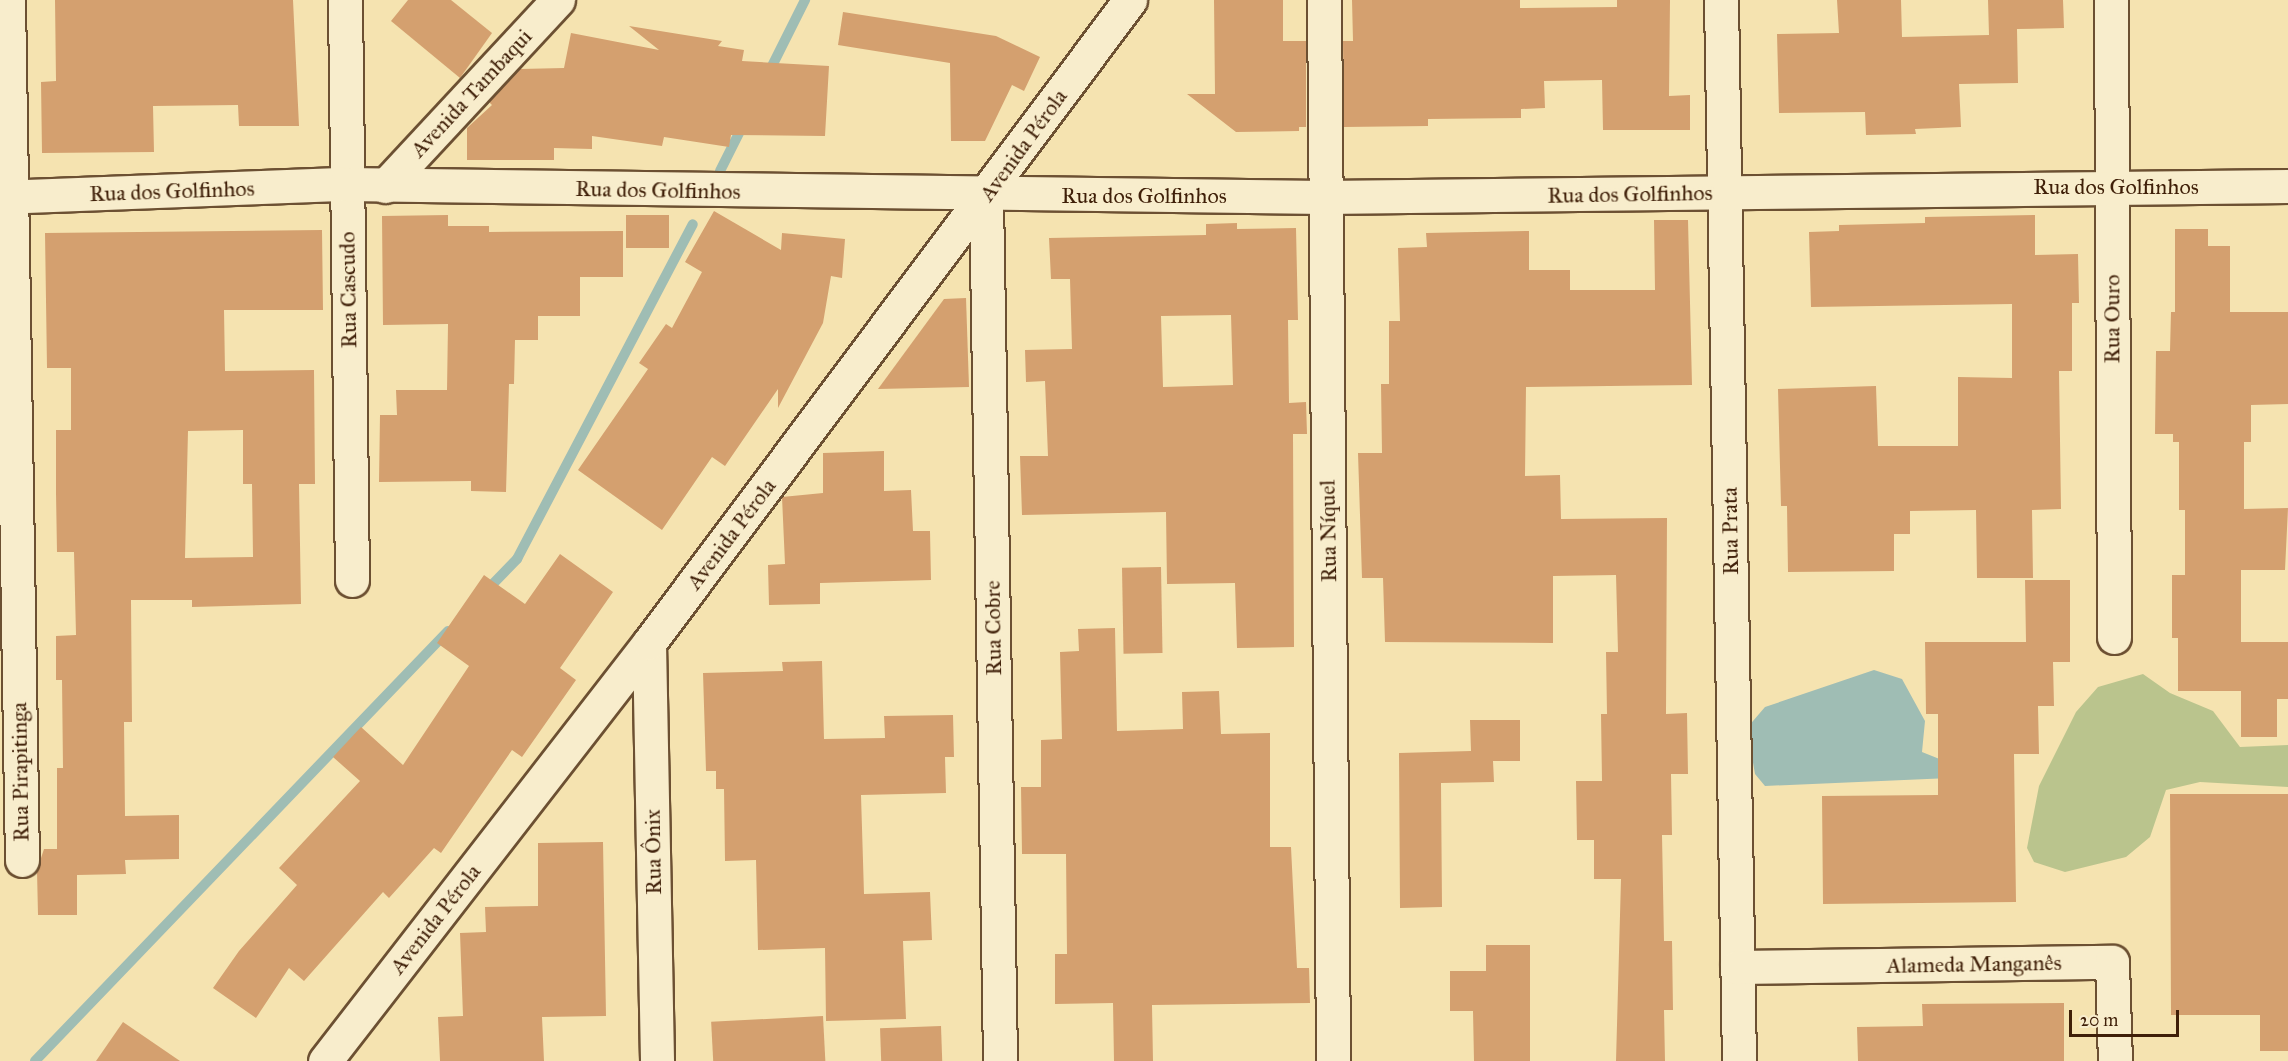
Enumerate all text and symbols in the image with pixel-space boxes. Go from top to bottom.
street label: Avenida Tambaqui [405,23,537,163]
street label: Avenida Pérola [974,84,1072,206]
street label: Rua dos Golfinhos [2033,174,2199,200]
street label: Rua dos Golfinhos [89,175,255,207]
street label: Rua dos Golfinhos [575,175,741,205]
street label: Rua dos Golfinhos [1547,179,1713,209]
street label: Rua dos Golfinhos [1061,183,1227,209]
street label: Rua Cascudo [334,231,362,349]
street label: Rua Ouro [2099,275,2125,363]
street label: Avenida Pérola [681,473,781,595]
street label: Rua Níquel [1314,479,1342,583]
street label: Rua Prata [1716,487,1744,575]
street label: Rua Cobre [979,580,1007,676]
street label: Rua Pirapitinga [6,702,34,842]
street label: Rua Ônix [639,809,667,895]
street label: Avenida Pérola [384,859,486,979]
street label: Alameda Manganês [1886,949,2062,979]
scale bar [2072,998,2182,1036]
text: 20 m [2080,1009,2118,1031]

